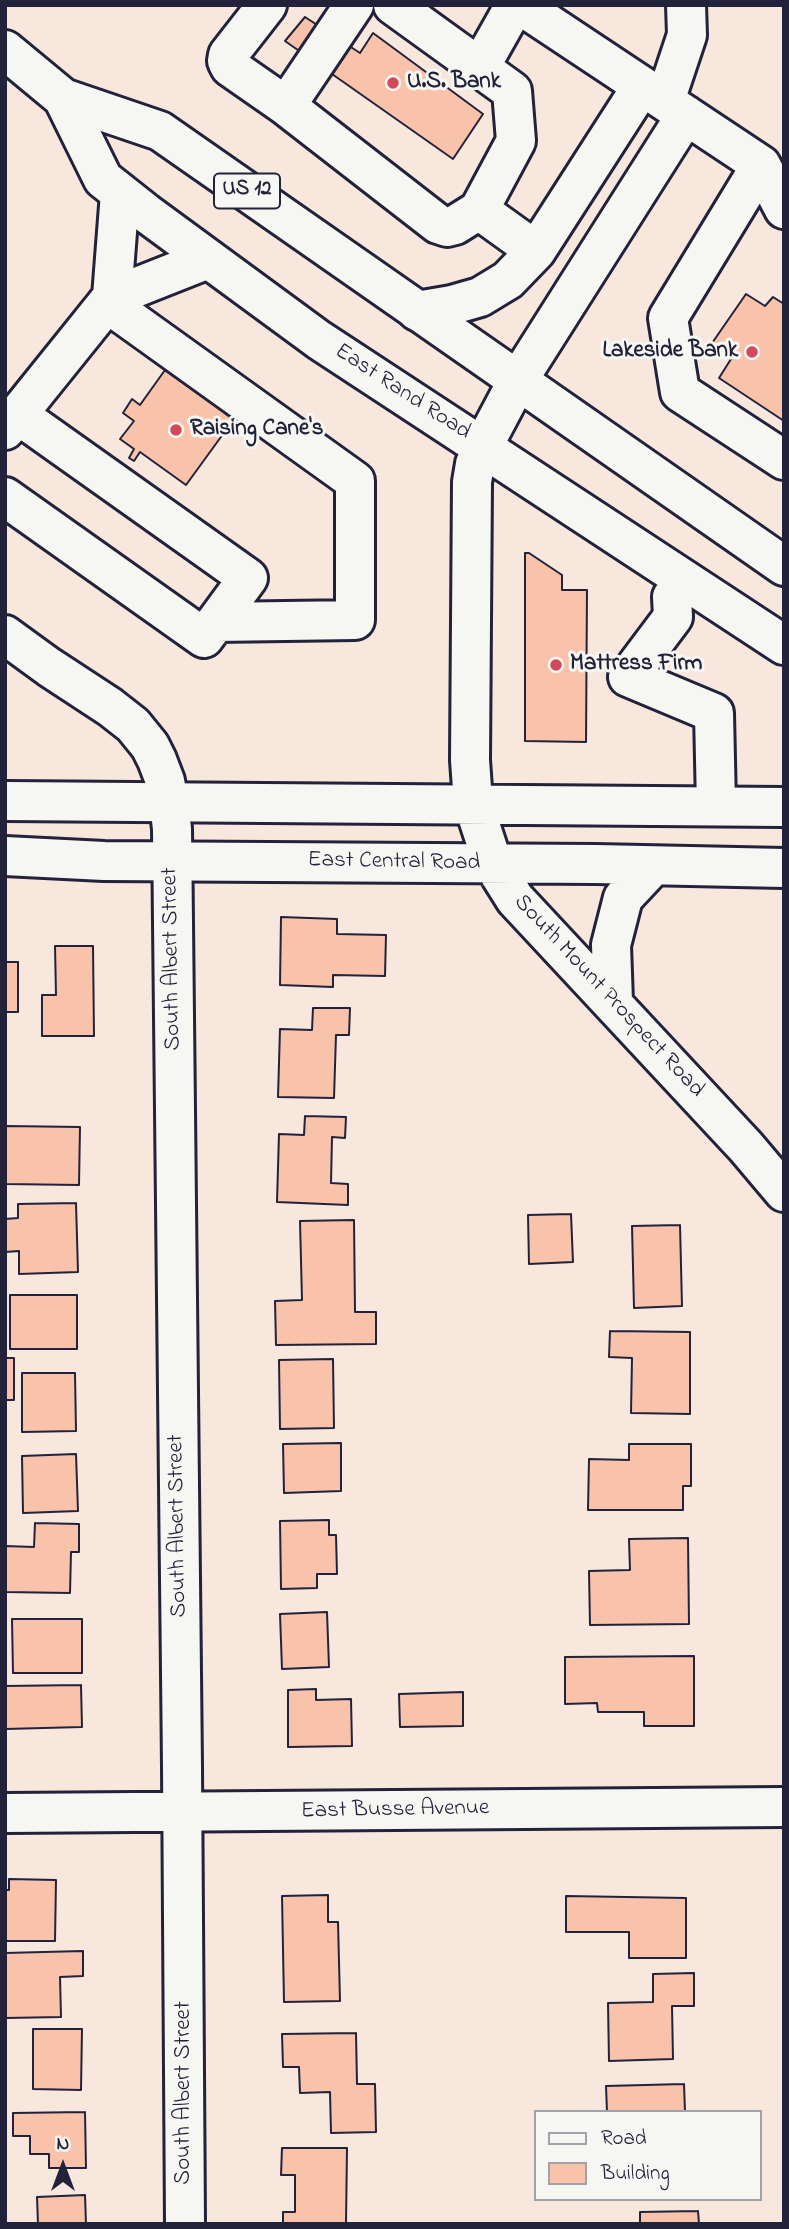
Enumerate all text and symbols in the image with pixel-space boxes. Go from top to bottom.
place label: U.S. Bank [407,69,501,97]
marker: U.S. Bank [385,75,401,91]
road number: US 12 [214,174,280,208]
place label: Lakeside Bank [603,338,738,366]
street label: East Rand Road [329,339,475,447]
marker: Lakeside Bank [744,344,760,360]
place label: Raising Cane's [190,416,323,444]
marker: Raising Cane's [168,422,184,438]
place label: Mattress Firm [570,651,702,679]
marker: Mattress Firm [548,657,564,673]
street label: East Central Road [307,848,481,878]
street label: South Albert Street [158,867,188,1051]
street label: South Mount Prospect Road [507,890,709,1104]
street label: South Albert Street [164,1434,194,1618]
street label: East Busse Avenue [301,1796,489,1826]
street label: South Albert Street [171,2001,199,2185]
legend [534,2110,761,2201]
text: Road [601,2124,647,2154]
north arrow [28,2131,98,2201]
text: N [57,2131,69,2158]
text: Building [601,2159,670,2189]

